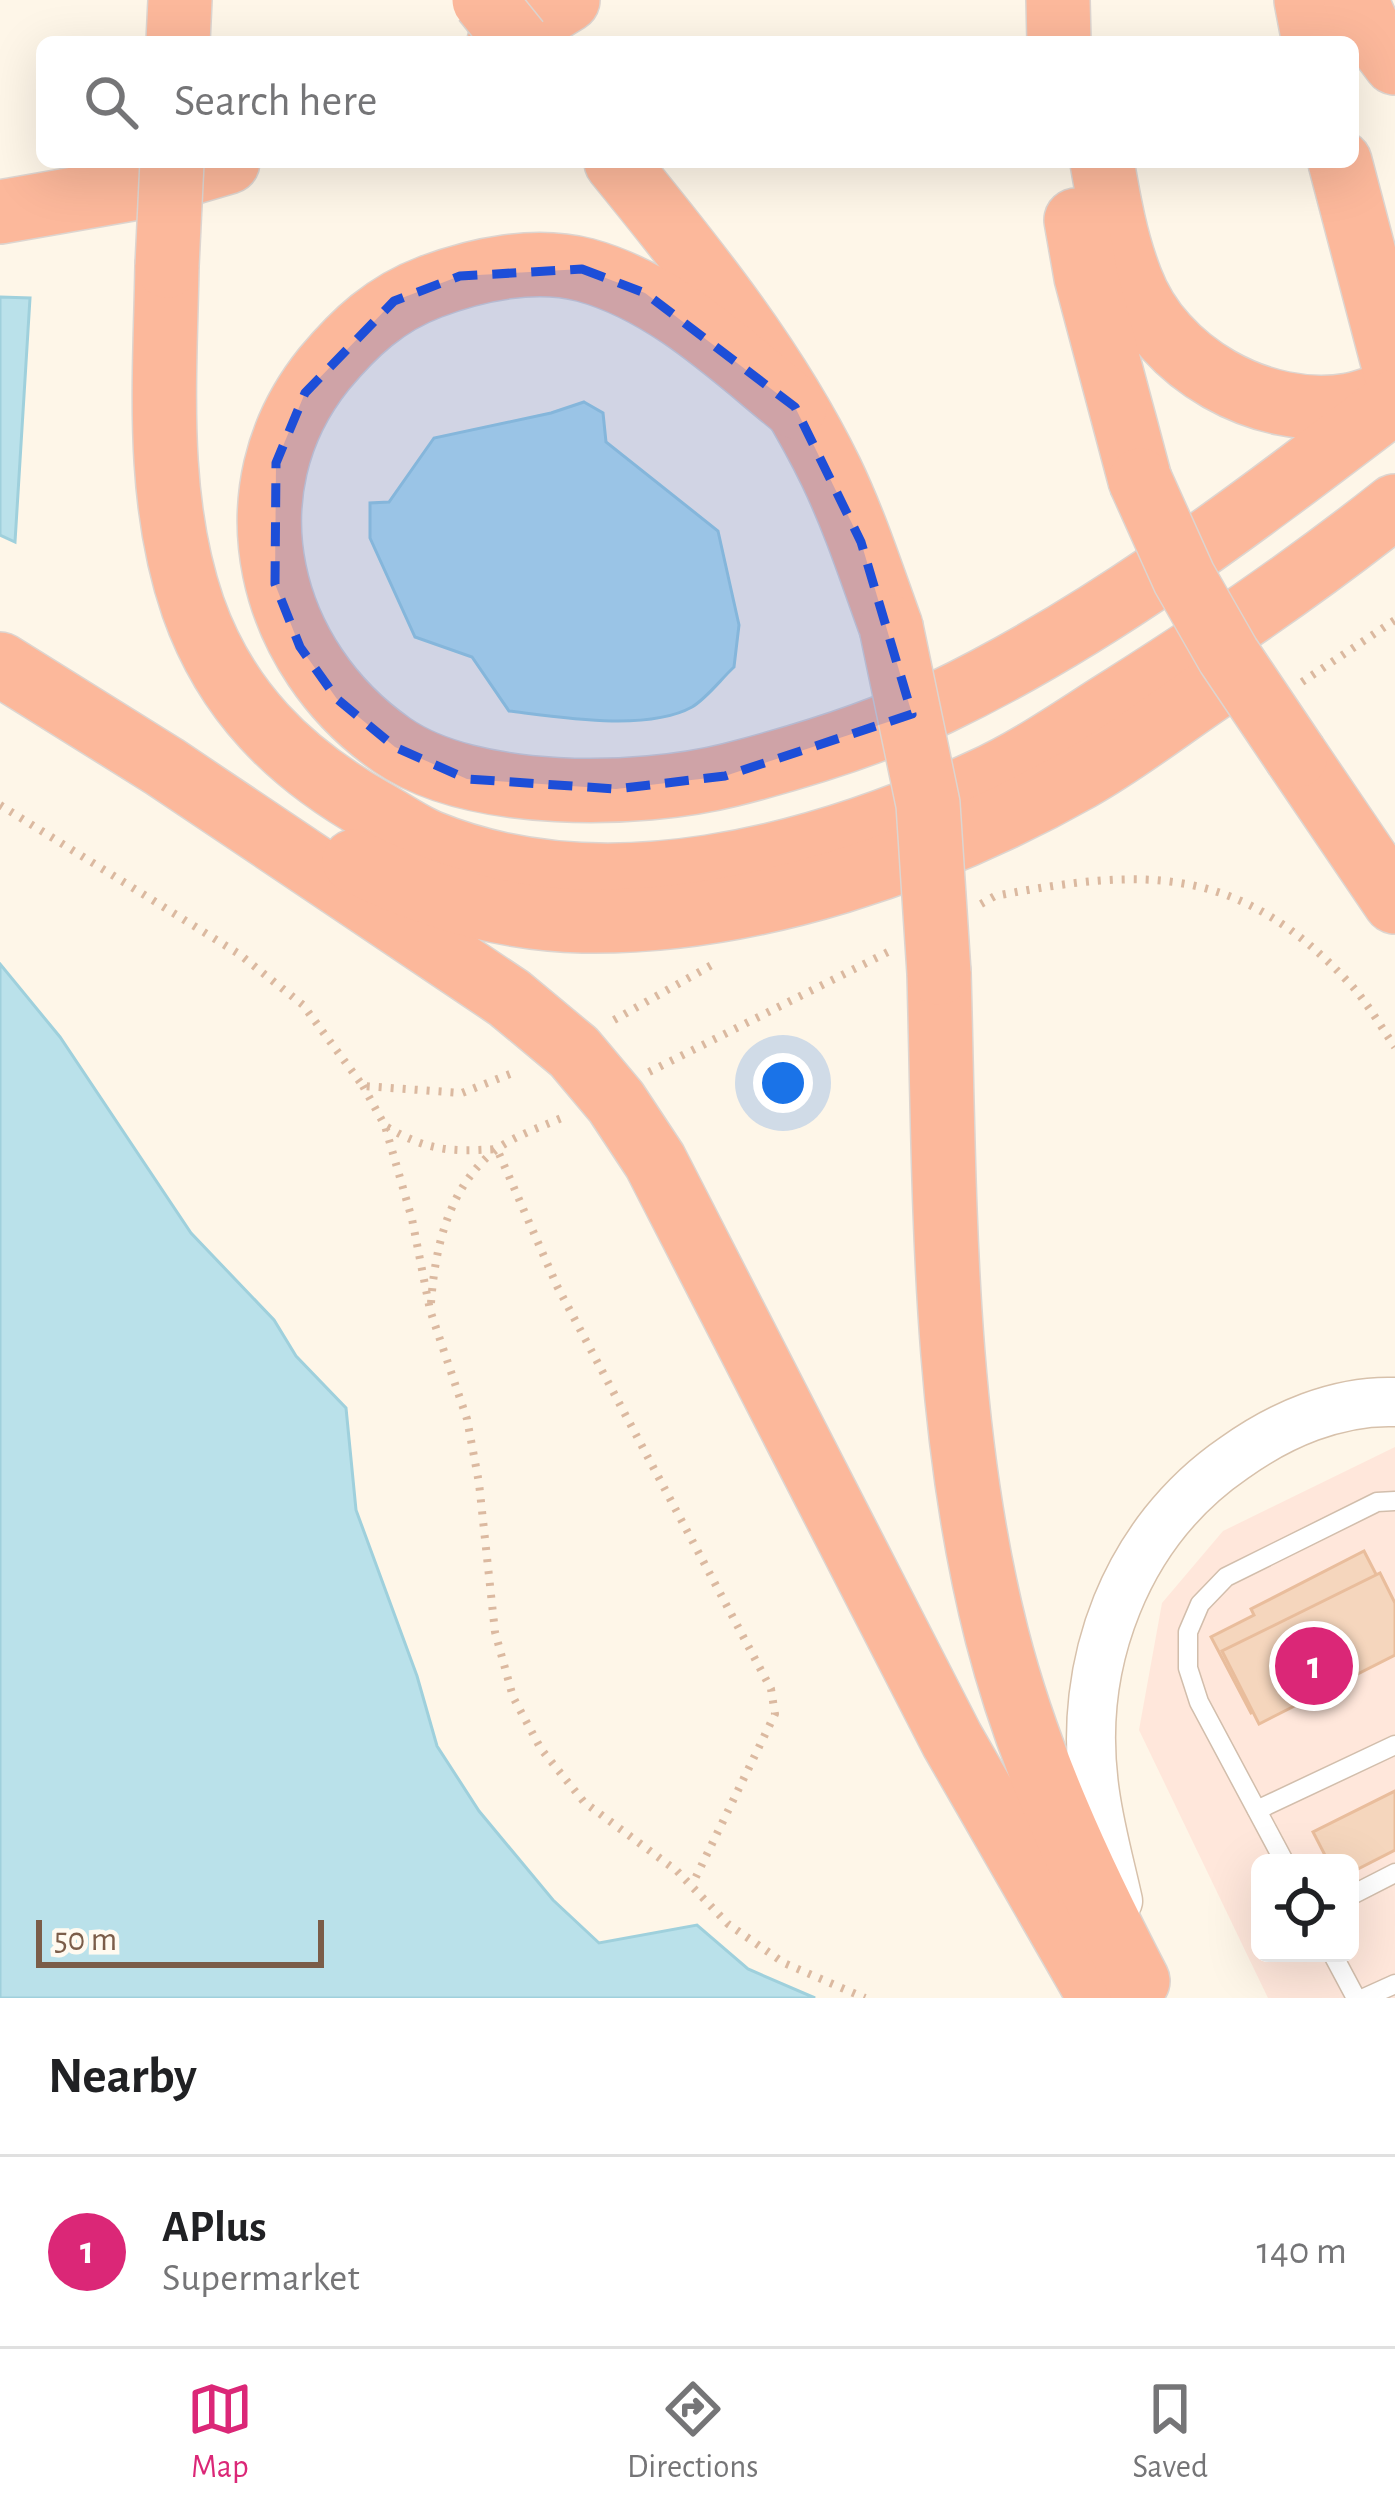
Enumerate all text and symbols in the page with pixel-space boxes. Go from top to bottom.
search box [36,36,1359,168]
icon: search [78,69,144,135]
text: Search here [174,79,377,124]
your location [753,1053,813,1113]
pin: 1 [1275,1621,1353,1711]
map controls [1251,1854,1359,1962]
button: locate [1251,1854,1359,1962]
scale bar [36,1914,324,1967]
text: 50 m [54,1924,117,1957]
text: Nearby [48,2051,197,2102]
text: APlus [162,2205,267,2250]
text: 1 [80,2232,94,2271]
text: 140 m [1257,2232,1347,2271]
text: Supermarket [162,2259,360,2298]
tab: Map [187,2376,253,2488]
tab: Directions [627,2376,758,2488]
tab: Saved [1132,2376,1208,2488]

